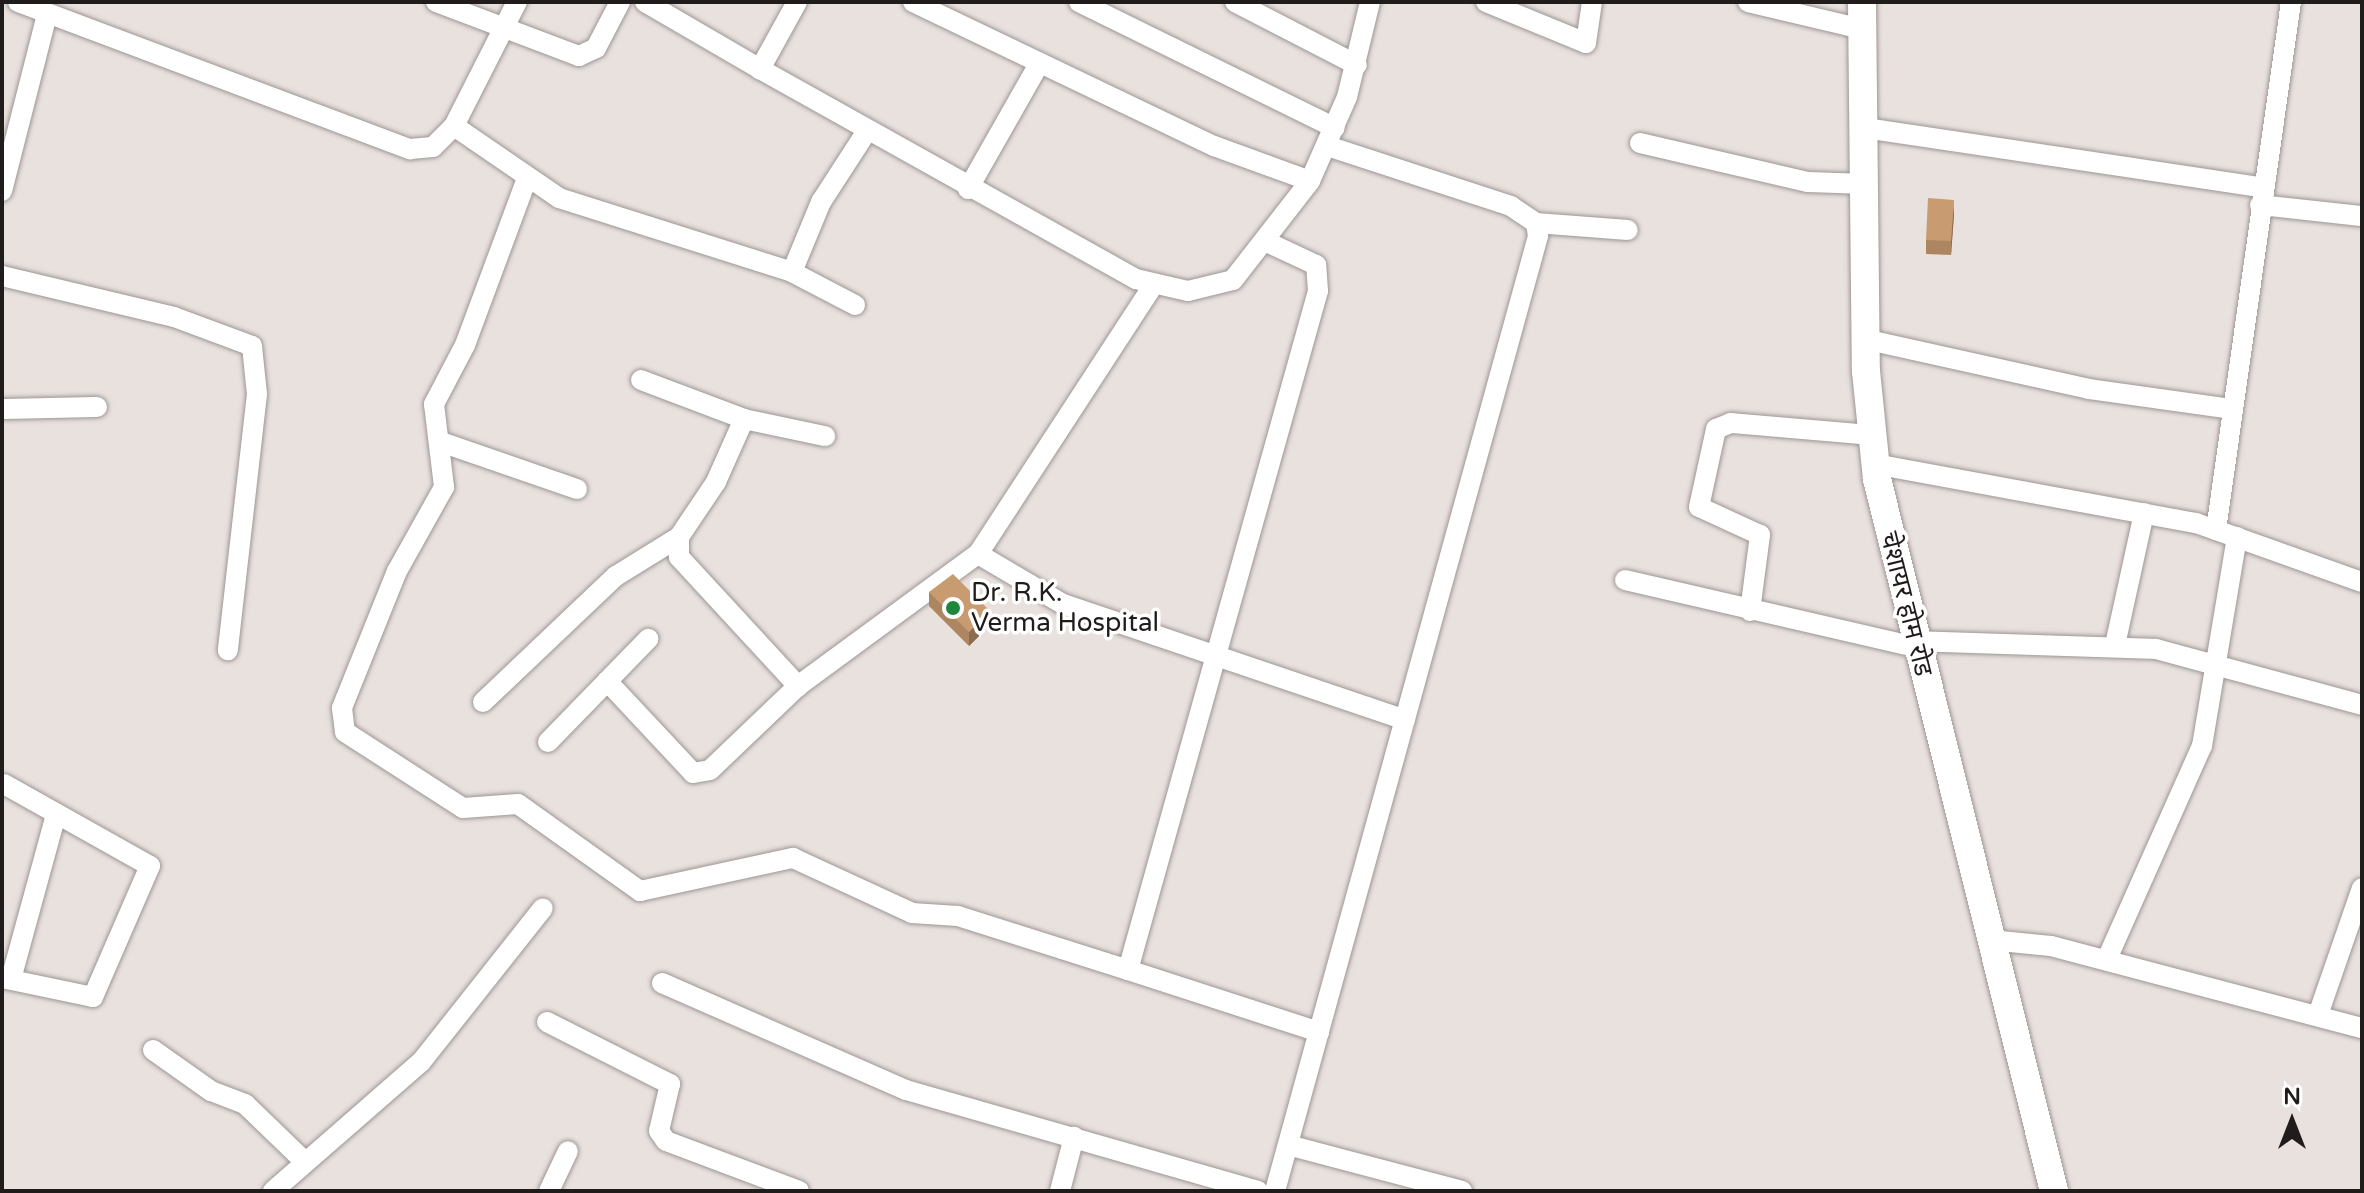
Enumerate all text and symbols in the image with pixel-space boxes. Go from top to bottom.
street label: चेशायर होम रोड [1873,529,1939,679]
place label: Dr. R.K. Verma Hospital [971,577,1159,638]
marker: Dr. R.K. Verma Hospital [942,597,964,619]
north arrow [2252,1081,2332,1161]
text: N [2283,1084,2301,1110]

